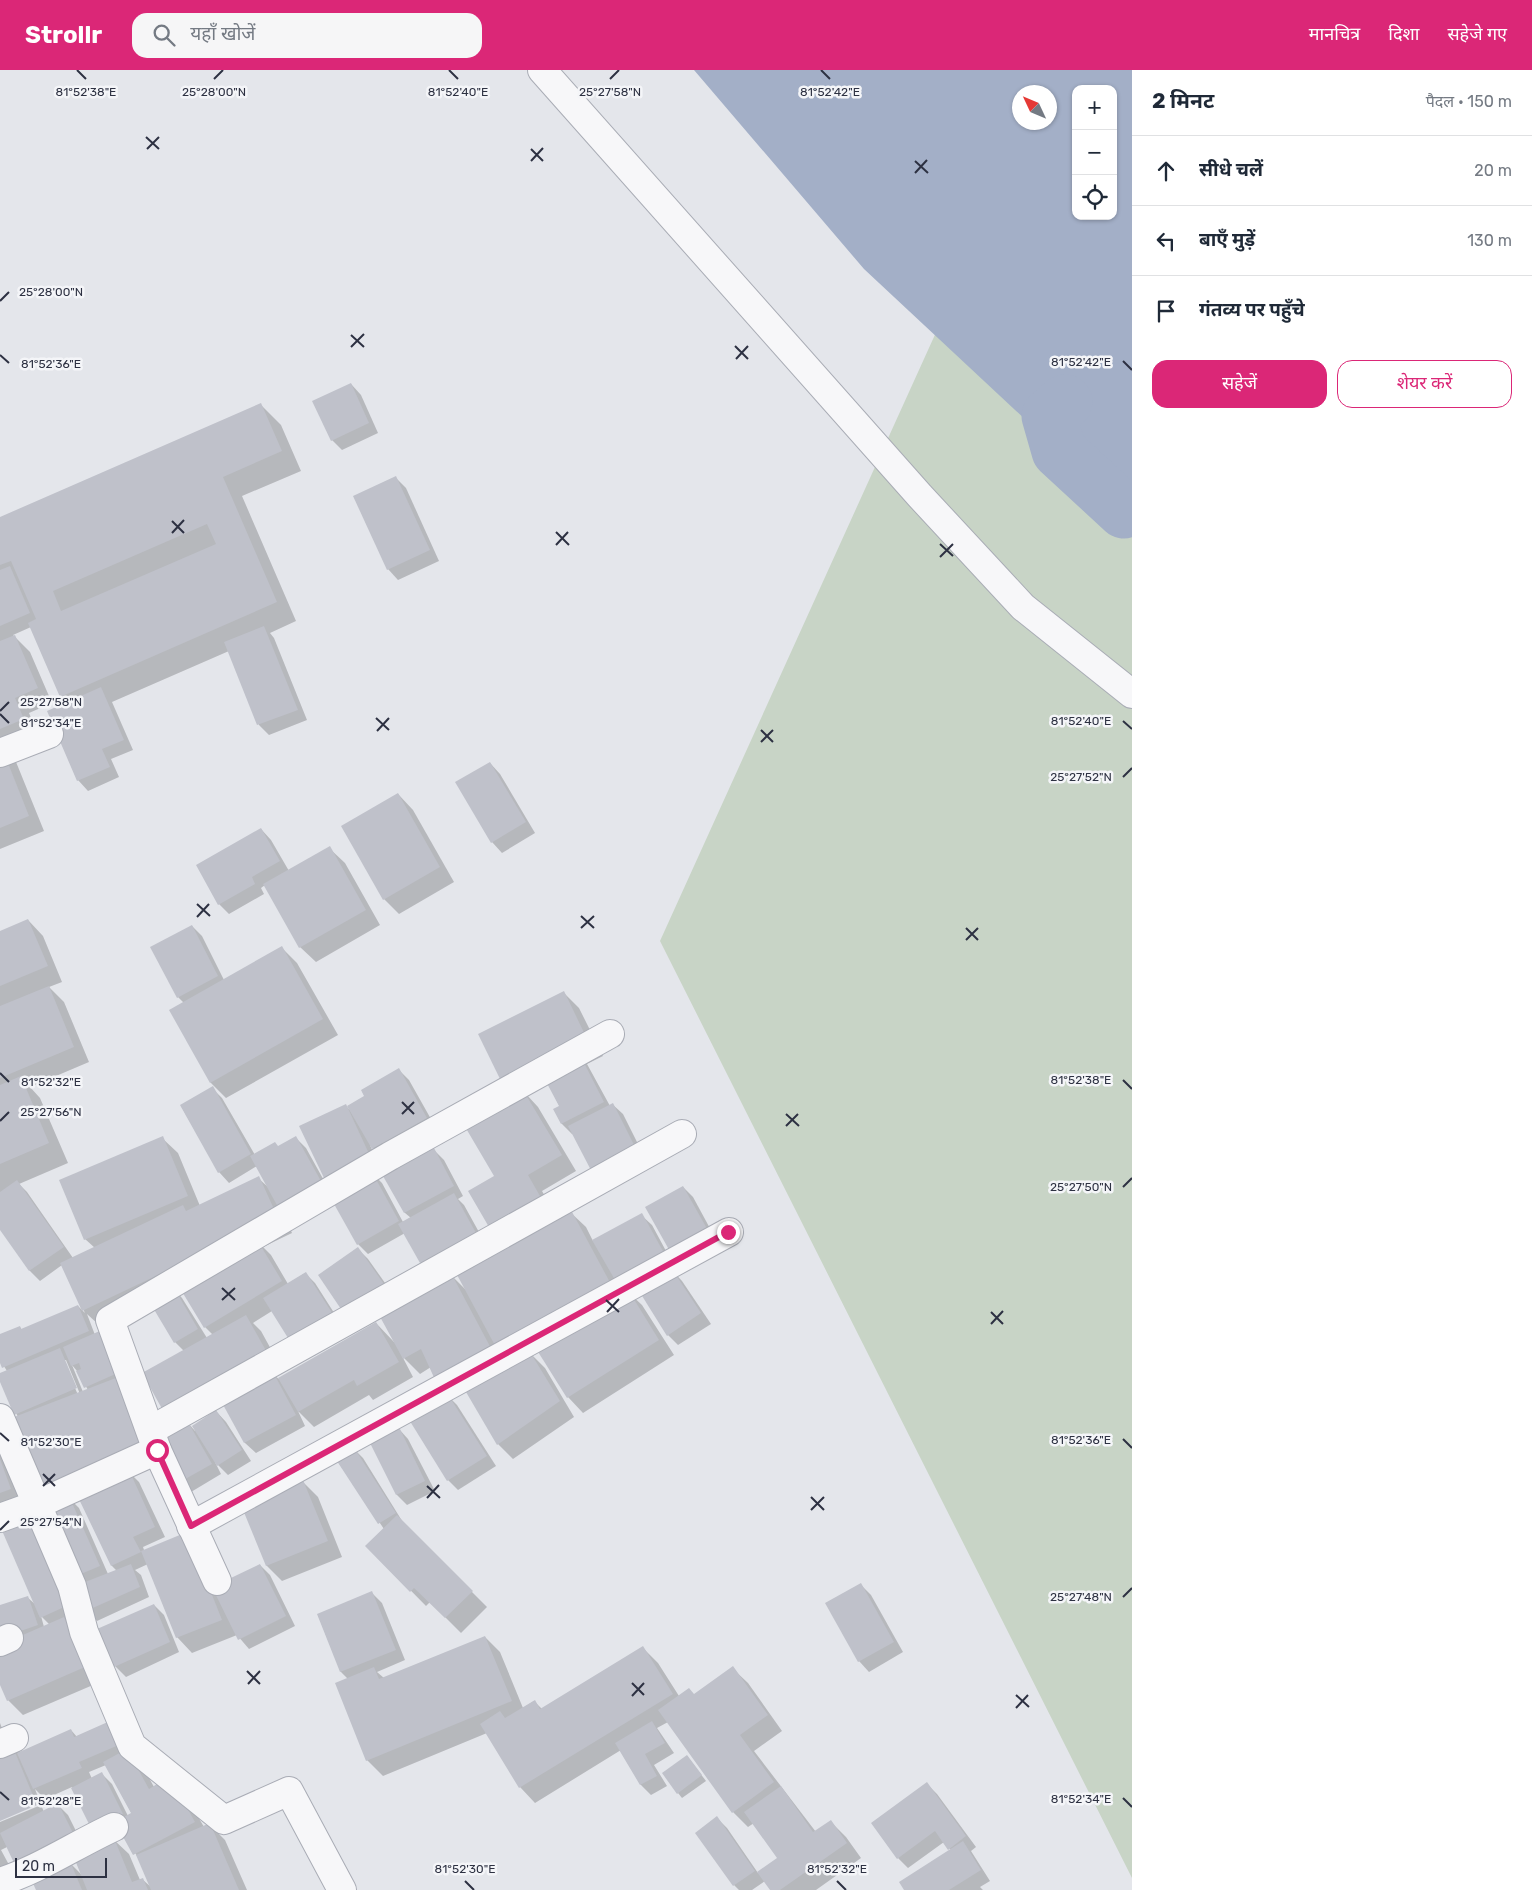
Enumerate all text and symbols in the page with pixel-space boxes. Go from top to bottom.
search box [132,13,482,58]
text: Strollr [25,21,102,49]
icon: search [150,21,178,49]
text: यहाँ खोजें [190,22,255,45]
text: मानचित्र [1309,23,1360,45]
text: दिशा [1388,23,1419,45]
text: सहेजे गए [1447,23,1507,45]
text: 81°52'38"E [56,85,116,99]
text: 25°28'00"N [182,85,246,99]
text: 81°52'40"E [428,85,488,99]
text: 25°27'58"N [579,85,641,99]
text: 81°52'42"E [800,85,860,99]
north arrow [1012,85,1057,130]
map controls [1072,85,1117,220]
button: + [1072,85,1117,130]
text: 2 मिनट [1152,88,1214,113]
text: पैदल · 150 m [1426,92,1512,111]
button: − [1072,130,1117,175]
icon: ahead [1152,157,1180,185]
text: सीधे चलें [1199,158,1263,181]
text: 20 m [1474,161,1512,180]
button: locate [1072,175,1117,220]
icon: left [1152,227,1180,255]
text: बाएँ मुड़ें [1199,228,1255,251]
text: 130 m [1467,231,1512,250]
text: 25°28'00"N [19,285,83,299]
icon: arrive [1152,297,1180,325]
text: गंतव्य पर पहुँचे [1199,298,1305,321]
text: 81°52'42"E [1051,355,1111,369]
text: 81°52'36"E [21,357,81,371]
button: सहेजें [1152,360,1327,408]
button: शेयर करें [1337,360,1512,408]
text: 25°27'58"N [20,695,82,709]
text: 81°52'40"E [1051,714,1111,728]
text: 81°52'34"E [21,716,81,730]
text: 25°27'52"N [1050,770,1112,784]
text: 81°52'38"E [1051,1073,1111,1087]
text: 81°52'32"E [21,1075,81,1089]
text: 25°27'56"N [20,1105,82,1119]
text: 25°27'50"N [1050,1180,1112,1194]
route end [717,1221,740,1244]
text: 81°52'36"E [1051,1433,1111,1447]
text: 81°52'30"E [21,1435,81,1449]
route start [146,1439,169,1462]
text: 25°27'54"N [20,1515,82,1529]
text: 25°27'48"N [1050,1590,1112,1604]
text: 81°52'34"E [1051,1792,1111,1806]
text: 81°52'28"E [21,1794,81,1808]
scale bar [15,1855,108,1878]
text: 20 m [22,1858,55,1875]
text: 81°52'30"E [435,1862,495,1876]
text: 81°52'32"E [807,1862,867,1876]

